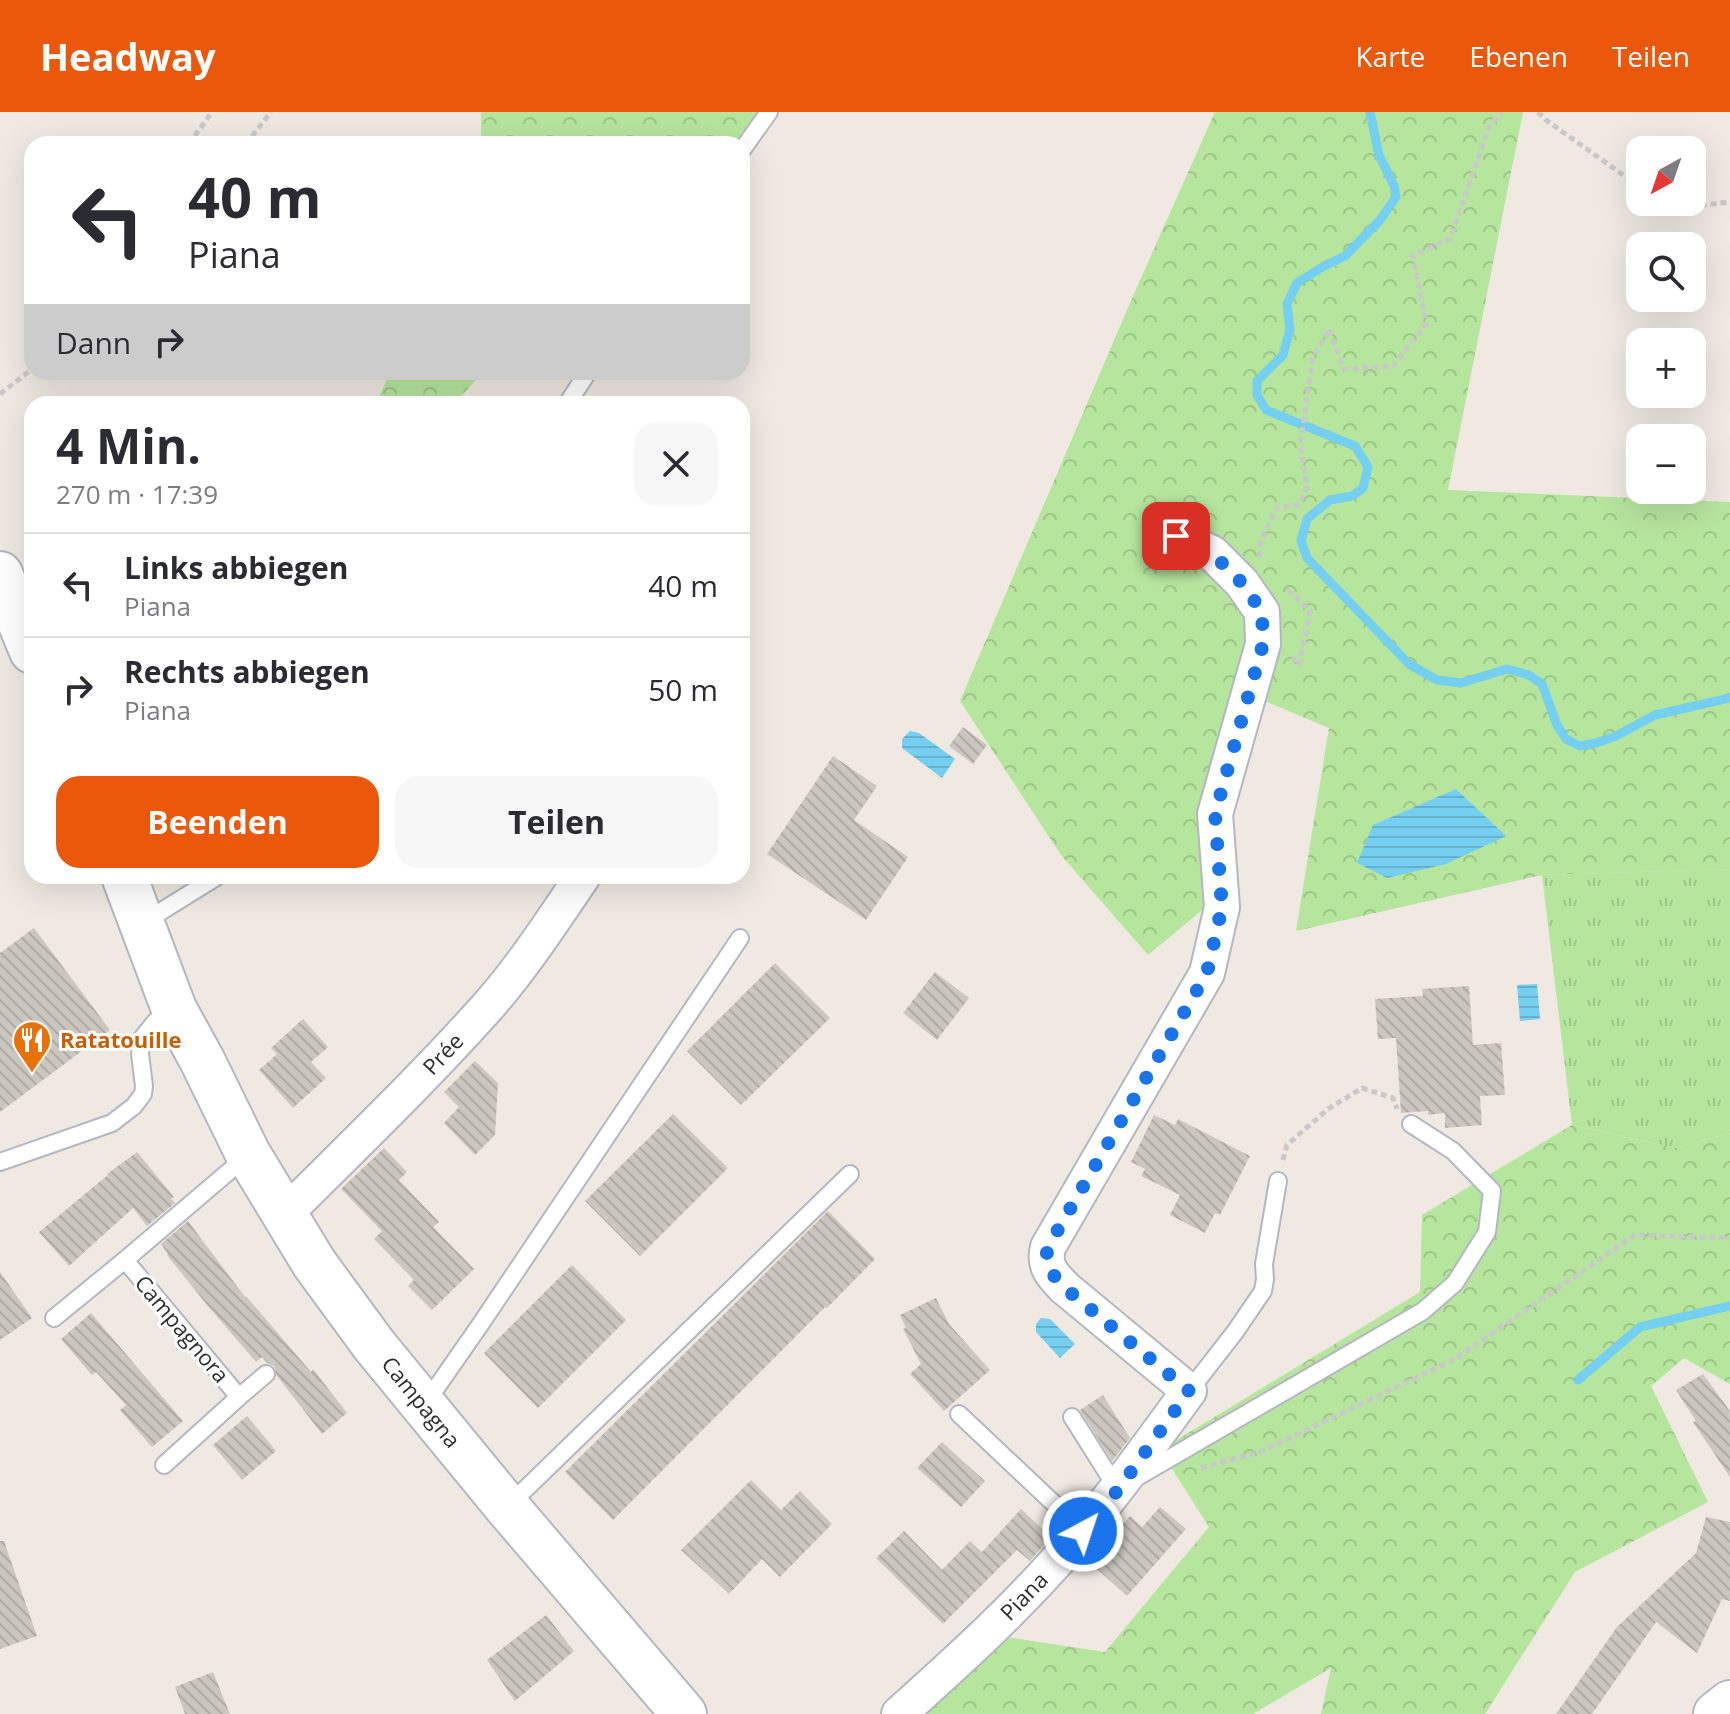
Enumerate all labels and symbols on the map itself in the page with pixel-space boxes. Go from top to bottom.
north arrow [1626,136,1706,216]
pin [1142,502,1210,570]
restaurant icon: Ratatouille [11,1019,53,1074]
place label: Ratatouille [60,1024,181,1054]
street label: Prée [415,1026,469,1081]
street label: Campagnora [129,1268,237,1389]
street label: Campagna [376,1349,468,1453]
position arrow [1041,1489,1125,1573]
street label: Piana [993,1564,1054,1626]

